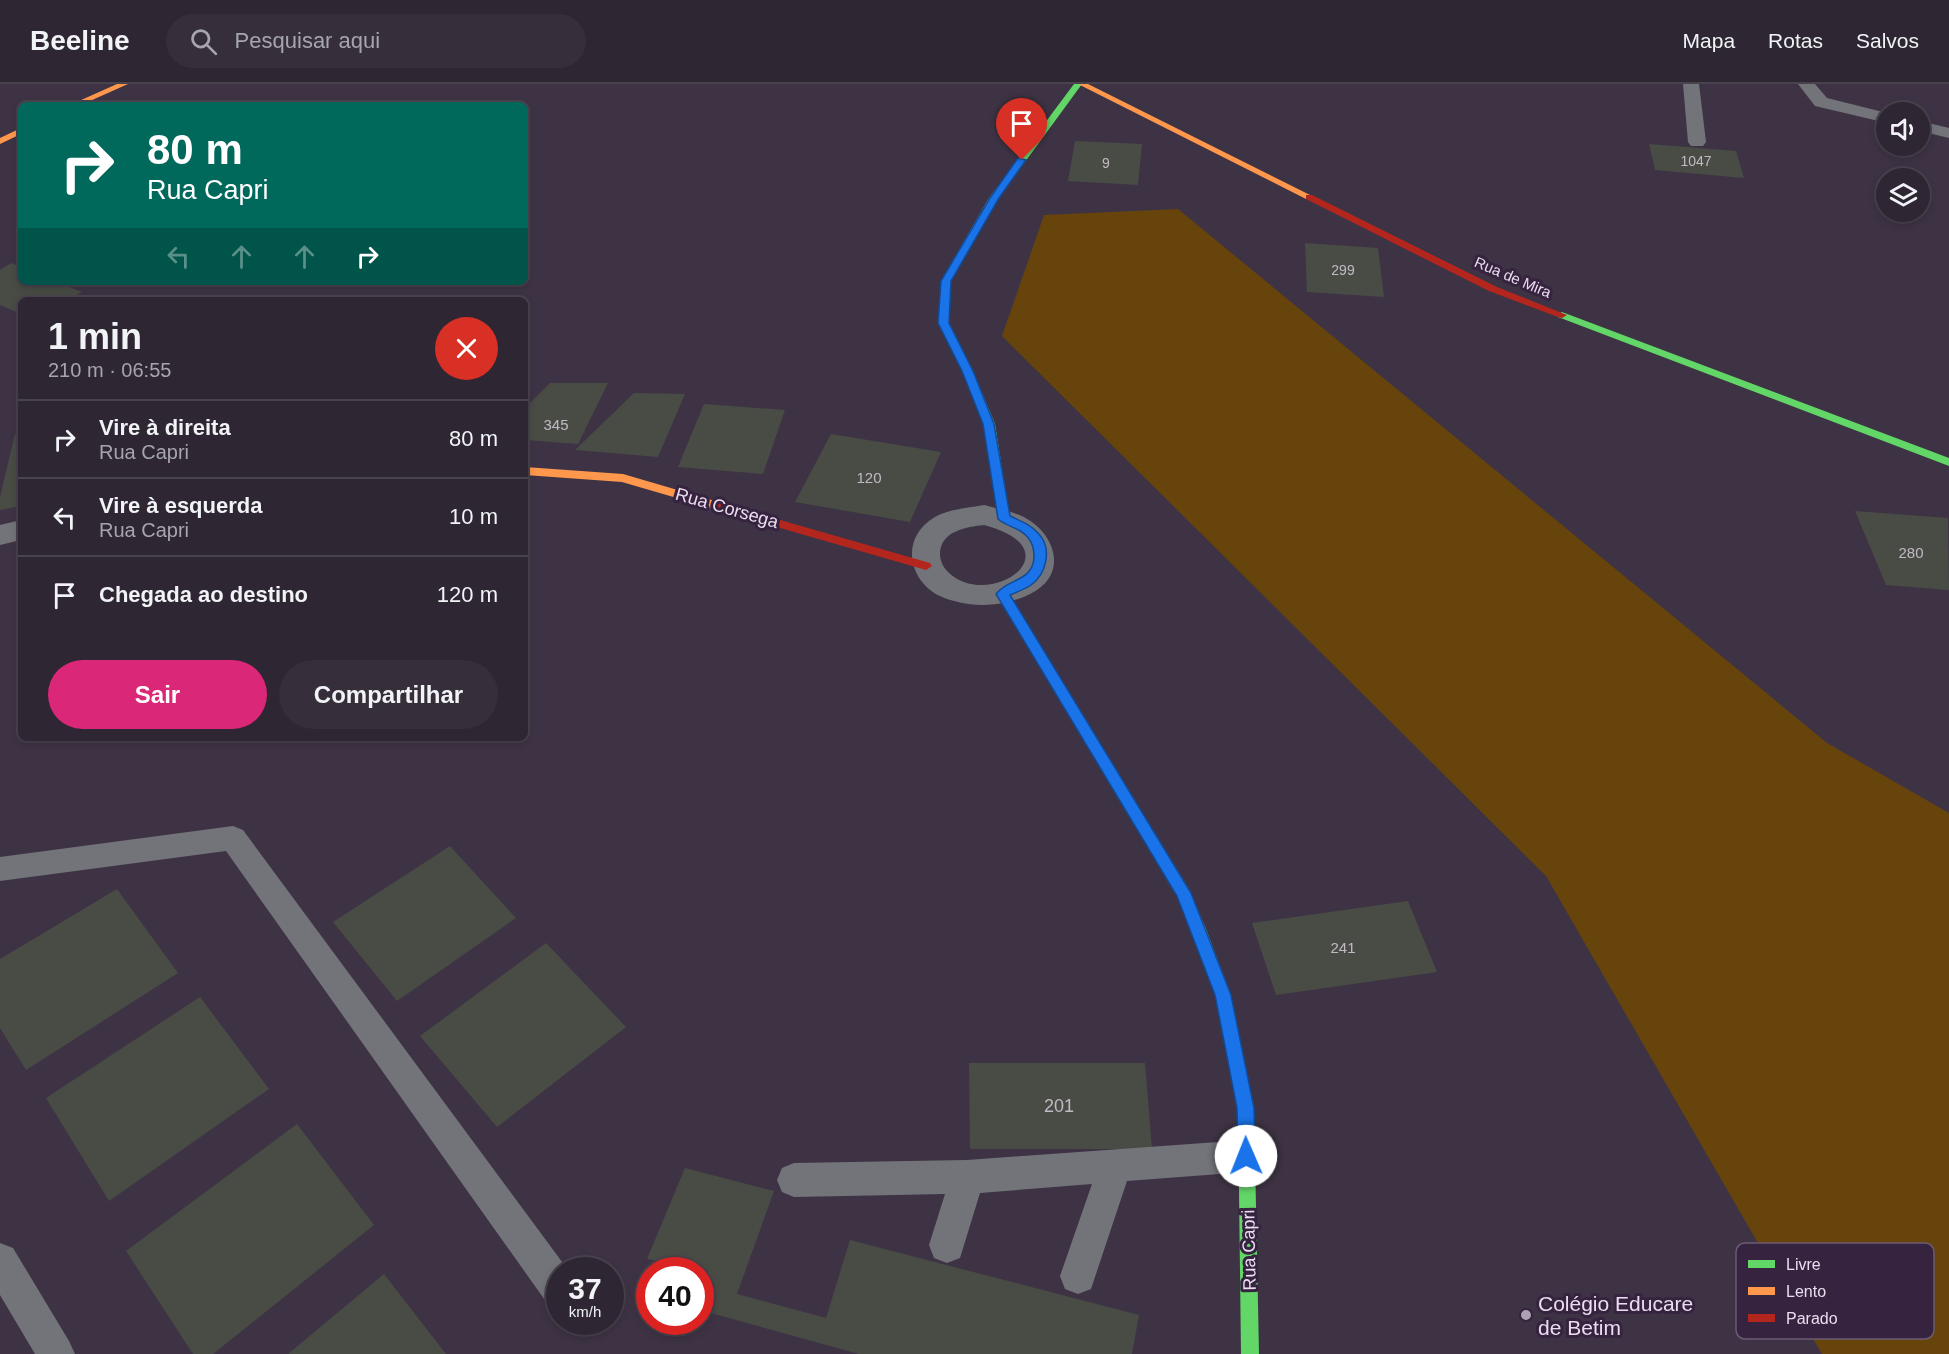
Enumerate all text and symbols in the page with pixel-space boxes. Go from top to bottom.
search box [166,14,586,68]
text: Beeline [30,25,130,56]
icon: search [187,25,220,58]
text: Pesquisar aqui [235,28,380,53]
text: Mapa [1683,29,1735,52]
text: Rotas [1768,29,1823,52]
text: Salvos [1856,29,1919,52]
pin [996,98,1047,160]
map controls [1876,102,1930,222]
button: sound [1876,102,1930,156]
icon: arrive [1005,107,1038,140]
icon: right [48,126,126,204]
text: 80 m [147,126,243,173]
house number: 1047 [1680,153,1712,169]
house number: 9 [1102,155,1110,171]
button: layers [1876,168,1930,222]
text: Rua Capri [147,175,269,205]
icon: left [162,240,195,273]
icon: ahead [225,240,258,273]
icon: ahead [288,240,321,273]
icon: right [351,240,384,273]
street label: Rua de Mira [1472,253,1555,301]
house number: 299 [1331,262,1355,278]
text: 1 min [48,316,142,357]
button: close [435,317,498,380]
text: 210 m · 06:55 [48,359,171,381]
text: Vire à direita [99,415,231,440]
house number: 345 [543,416,569,433]
icon: right [48,423,81,456]
text: 80 m [449,426,498,451]
text: Rua Capri [99,441,189,463]
house number: 120 [856,469,882,486]
street label: Rua Corsega [673,484,782,533]
text: Vire à esquerda [99,493,262,518]
icon: left [48,501,81,534]
text: 10 m [449,504,498,529]
text: Rua Capri [99,519,189,541]
house number: 280 [1898,544,1924,561]
icon: arrive [48,579,81,612]
text: Chegada ao destino [99,582,308,607]
text: 120 m [437,582,498,607]
button: Sair [48,660,267,729]
button: Compartilhar [279,660,498,729]
house number: 241 [1330,939,1356,956]
house number: 201 [1044,1096,1074,1116]
position arrow [1214,1124,1278,1188]
street label: Rua Capri [1238,1209,1260,1291]
legend [1736,1243,1934,1339]
text: Livre [1786,1256,1821,1273]
speed limit sign: 40 [636,1257,714,1335]
text: 37 [568,1272,602,1305]
text: Lento [1786,1283,1826,1300]
place label: Colégio Educare de Betim [1538,1292,1693,1339]
text: km/h [569,1303,601,1320]
marker: Colégio Educare de Betim [1519,1308,1533,1322]
text: Parado [1786,1310,1838,1327]

